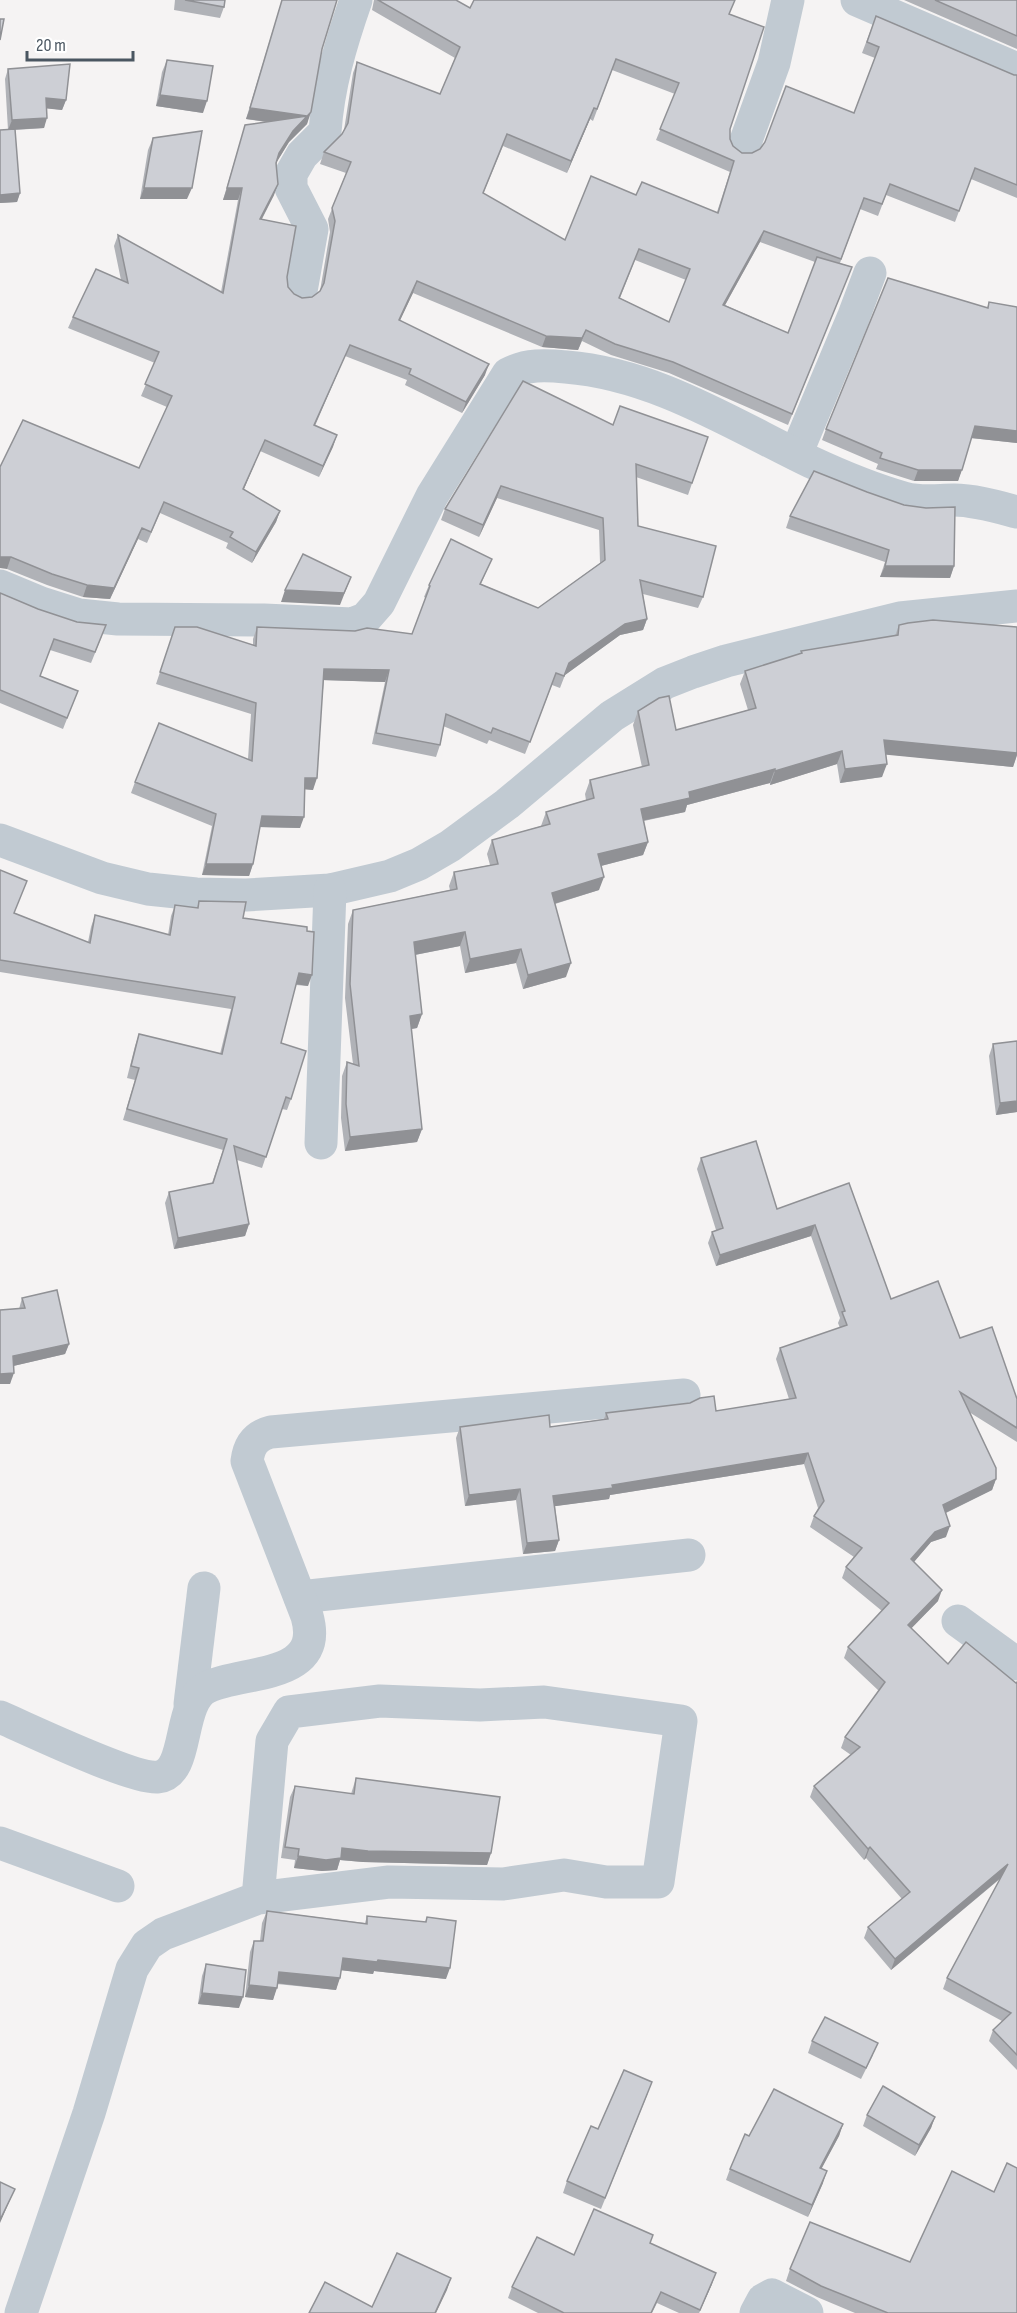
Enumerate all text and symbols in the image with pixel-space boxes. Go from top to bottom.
scale bar [27,24,134,62]
text: 20 m [36,35,66,56]

